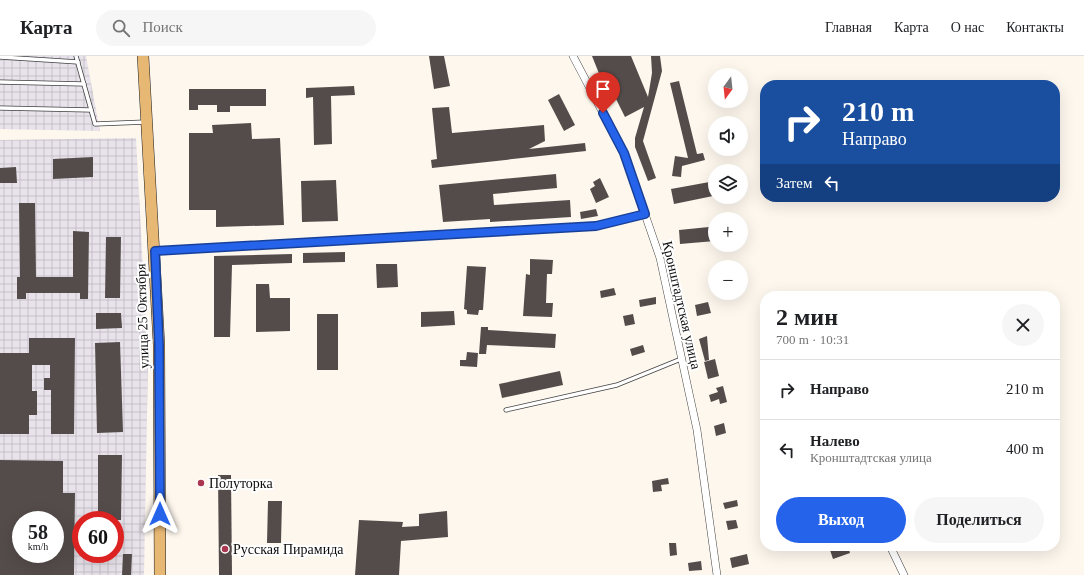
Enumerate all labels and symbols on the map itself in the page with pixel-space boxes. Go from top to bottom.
north arrow [708,68,748,108]
pin [586,72,620,113]
street label: Кронштадтская улица [659,240,704,371]
street label: улица 25 Октября [133,263,152,369]
place label: Полуторка [209,476,273,491]
marker: Полуторка [196,478,206,488]
position arrow [139,493,181,535]
speed limit sign: 60 [72,511,124,563]
place label: Русская Пирамида [233,542,344,557]
marker: Русская Пирамида [220,544,230,554]

